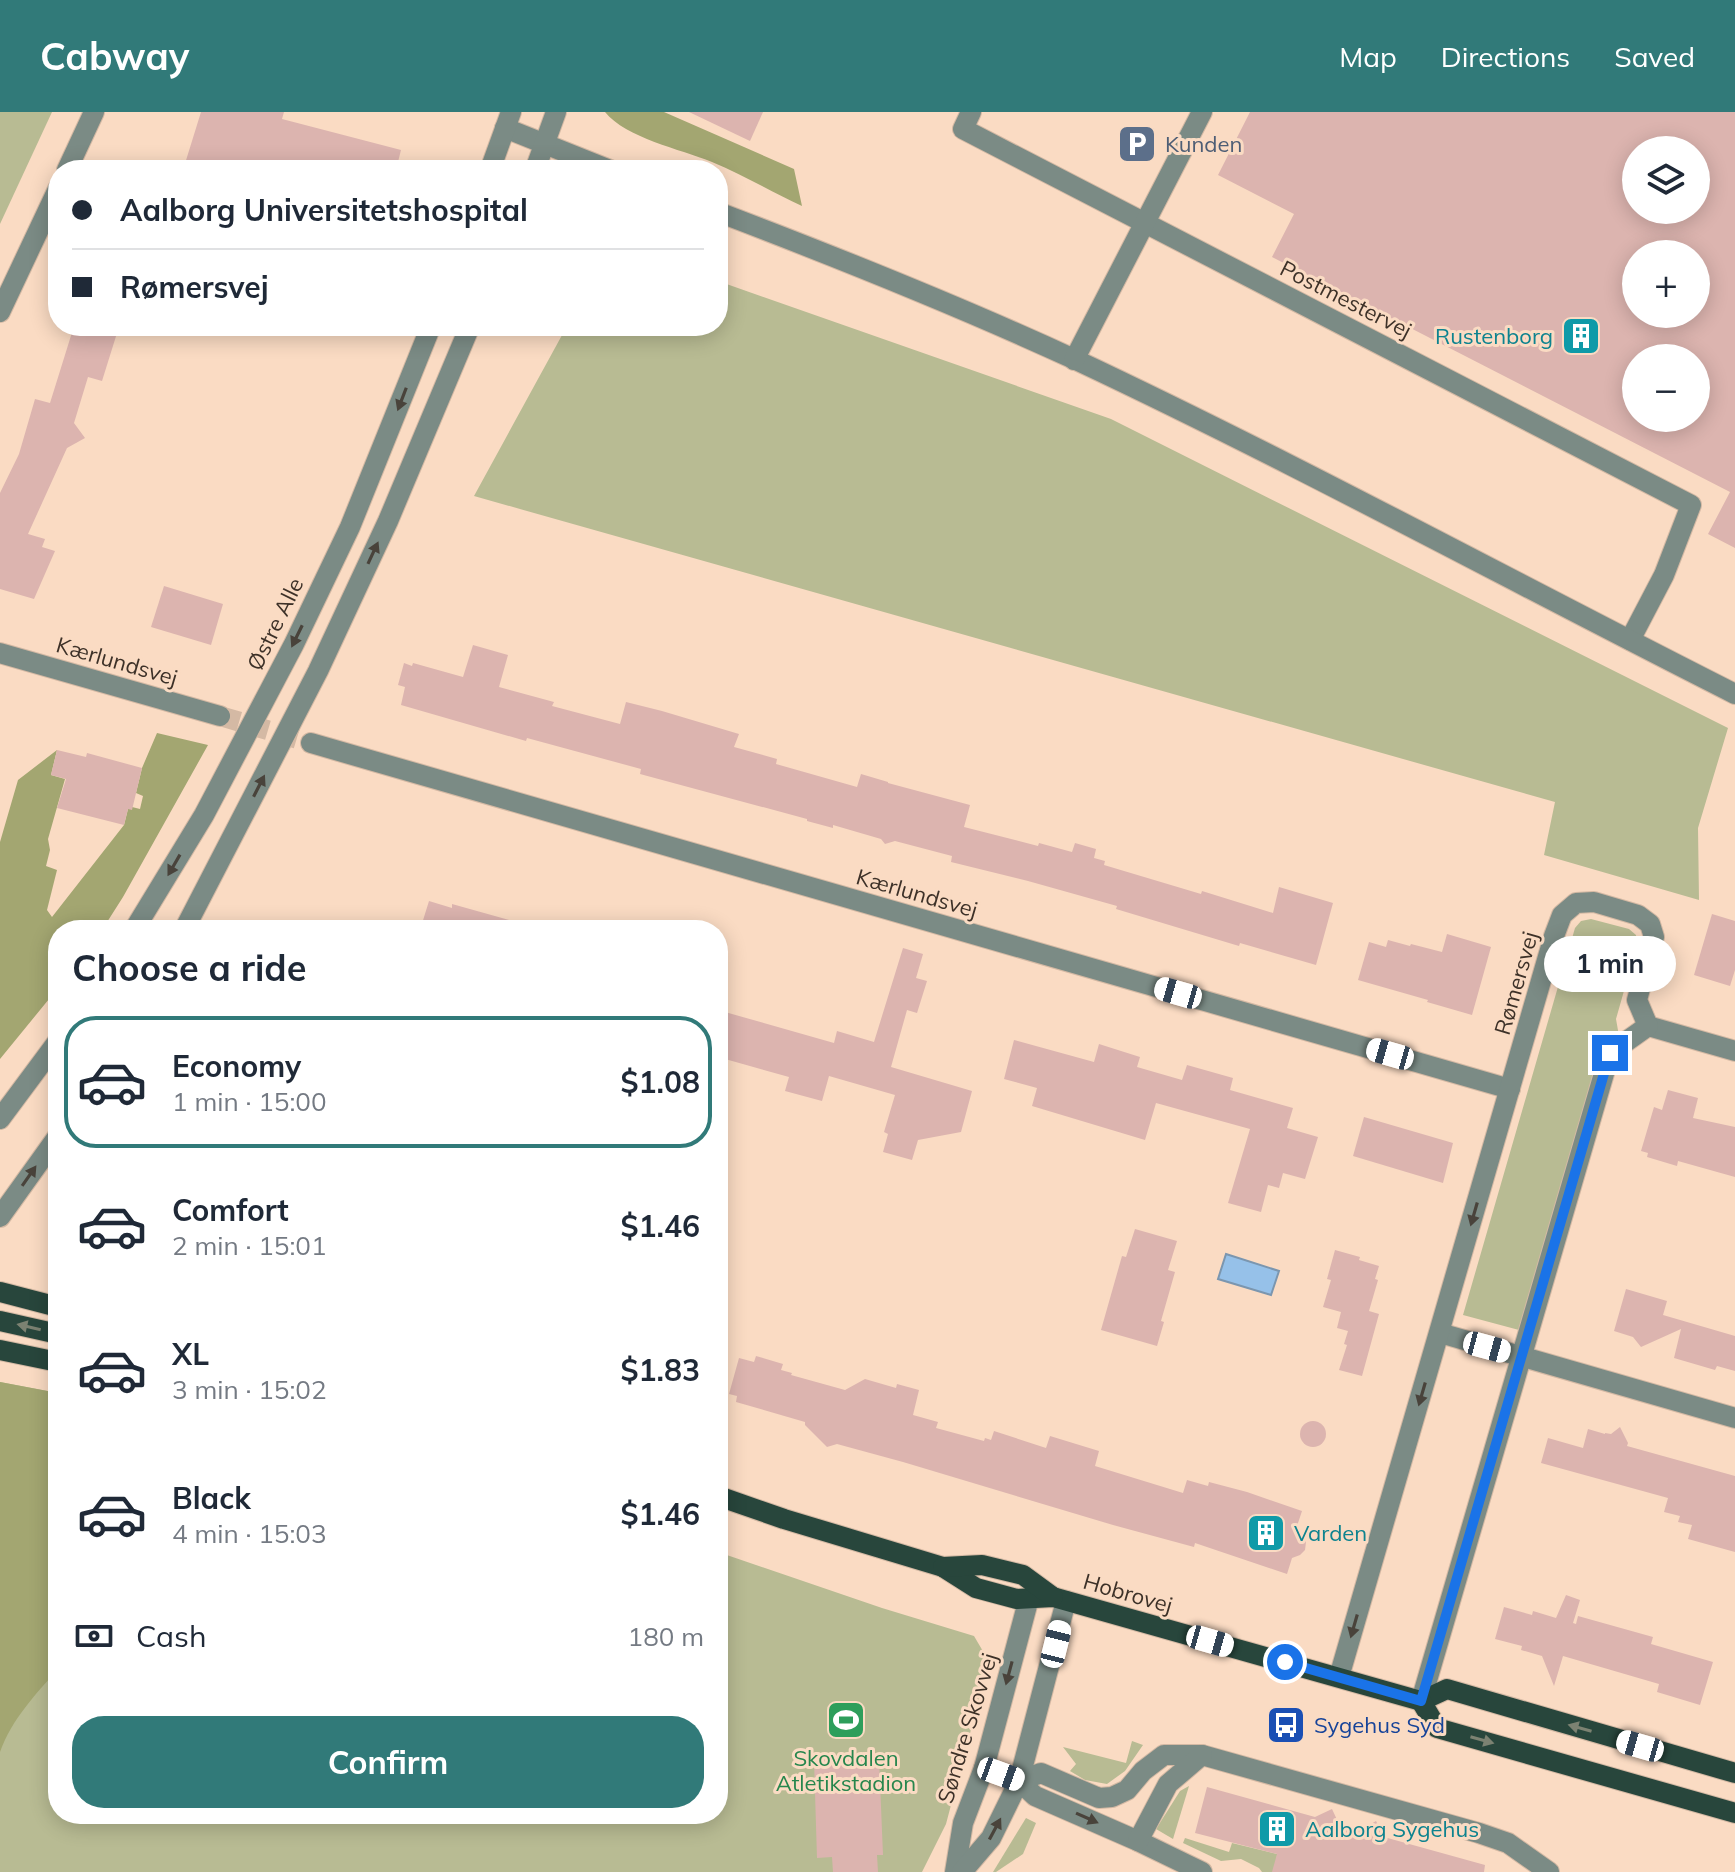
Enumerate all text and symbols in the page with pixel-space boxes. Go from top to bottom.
text: Cabway [40,32,189,80]
text: Map [1339,39,1397,74]
text: Directions [1441,39,1570,74]
text: Saved [1614,39,1695,74]
parking icon: Kunden [1116,123,1158,165]
place label: Kunden [1165,130,1242,158]
map controls [1622,136,1710,432]
button: layers [1622,136,1710,224]
text: Aalborg Universitetshospital [120,191,528,229]
button: + [1622,240,1710,328]
street label: Postmestervej [1276,254,1416,344]
text: Rømersvej [120,268,269,306]
building icon: Rustenborg [1560,315,1602,357]
place label: Rustenborg [1435,322,1553,350]
button: − [1622,344,1710,432]
one-way arrow [396,387,409,411]
one-way arrow [366,541,380,565]
street label: Østre Alle [241,573,309,675]
one-way arrow [290,625,304,648]
street label: Kærlundsvej [53,630,181,692]
one-way arrow [252,775,266,798]
one-way arrow [167,854,181,876]
street label: Kærlundsvej [853,862,981,924]
street label: Rømersvej [1488,928,1544,1038]
callout: 1 min [1544,937,1676,993]
text: Choose a ride [72,945,306,990]
text: 1 min [1576,947,1644,980]
car [1152,975,1204,1011]
route end [1592,1035,1628,1071]
car [1364,1036,1416,1072]
icon: car [76,1046,148,1118]
text: Economy [172,1047,301,1085]
text: $1.08 [621,1063,700,1101]
text: 1 min · 15:00 [172,1085,327,1118]
one-way arrow [21,1166,36,1187]
icon: car [76,1190,148,1262]
text: Comfort [172,1191,289,1229]
one-way arrow [1467,1202,1480,1226]
text: $1.46 [621,1207,700,1245]
text: 2 min · 15:01 [172,1229,327,1262]
one-way arrow [16,1320,41,1333]
car [1461,1329,1513,1365]
icon: car [76,1334,148,1406]
text: XL [172,1335,209,1373]
text: $1.83 [621,1351,700,1389]
text: 3 min · 15:02 [172,1373,327,1406]
one-way arrow [1415,1382,1428,1406]
icon: car [76,1478,148,1550]
text: Black [172,1479,251,1517]
text: $1.46 [621,1495,700,1533]
building icon: Varden [1245,1512,1287,1554]
text: 4 min · 15:03 [172,1517,327,1550]
place label: Varden [1294,1519,1367,1547]
street label: Hobrovej [1080,1567,1176,1619]
icon: cash [72,1614,116,1658]
one-way arrow [1347,1615,1360,1639]
text: Cash [136,1617,207,1655]
car [1039,1618,1073,1670]
text: 180 m [628,1620,704,1653]
car [1184,1623,1236,1659]
route start [1267,1644,1303,1680]
street label: Søndre Skovvej [931,1649,1003,1807]
one-way arrow [1002,1661,1014,1686]
sports icon: Skovdalen Atletikstadion [825,1699,867,1741]
bus stop icon: Sygehus Syd [1265,1704,1307,1746]
place label: Sygehus Syd [1314,1711,1445,1739]
button: Confirm [72,1716,704,1808]
one-way arrow [1567,1721,1591,1734]
car [1614,1728,1666,1764]
one-way arrow [1470,1735,1495,1747]
place label: Skovdalen Atletikstadion [776,1744,916,1797]
car [974,1755,1028,1793]
building icon: Aalborg Sygehus [1256,1808,1298,1850]
one-way arrow [1075,1812,1098,1825]
place label: Aalborg Sygehus [1305,1815,1479,1843]
one-way arrow [988,1818,1001,1841]

